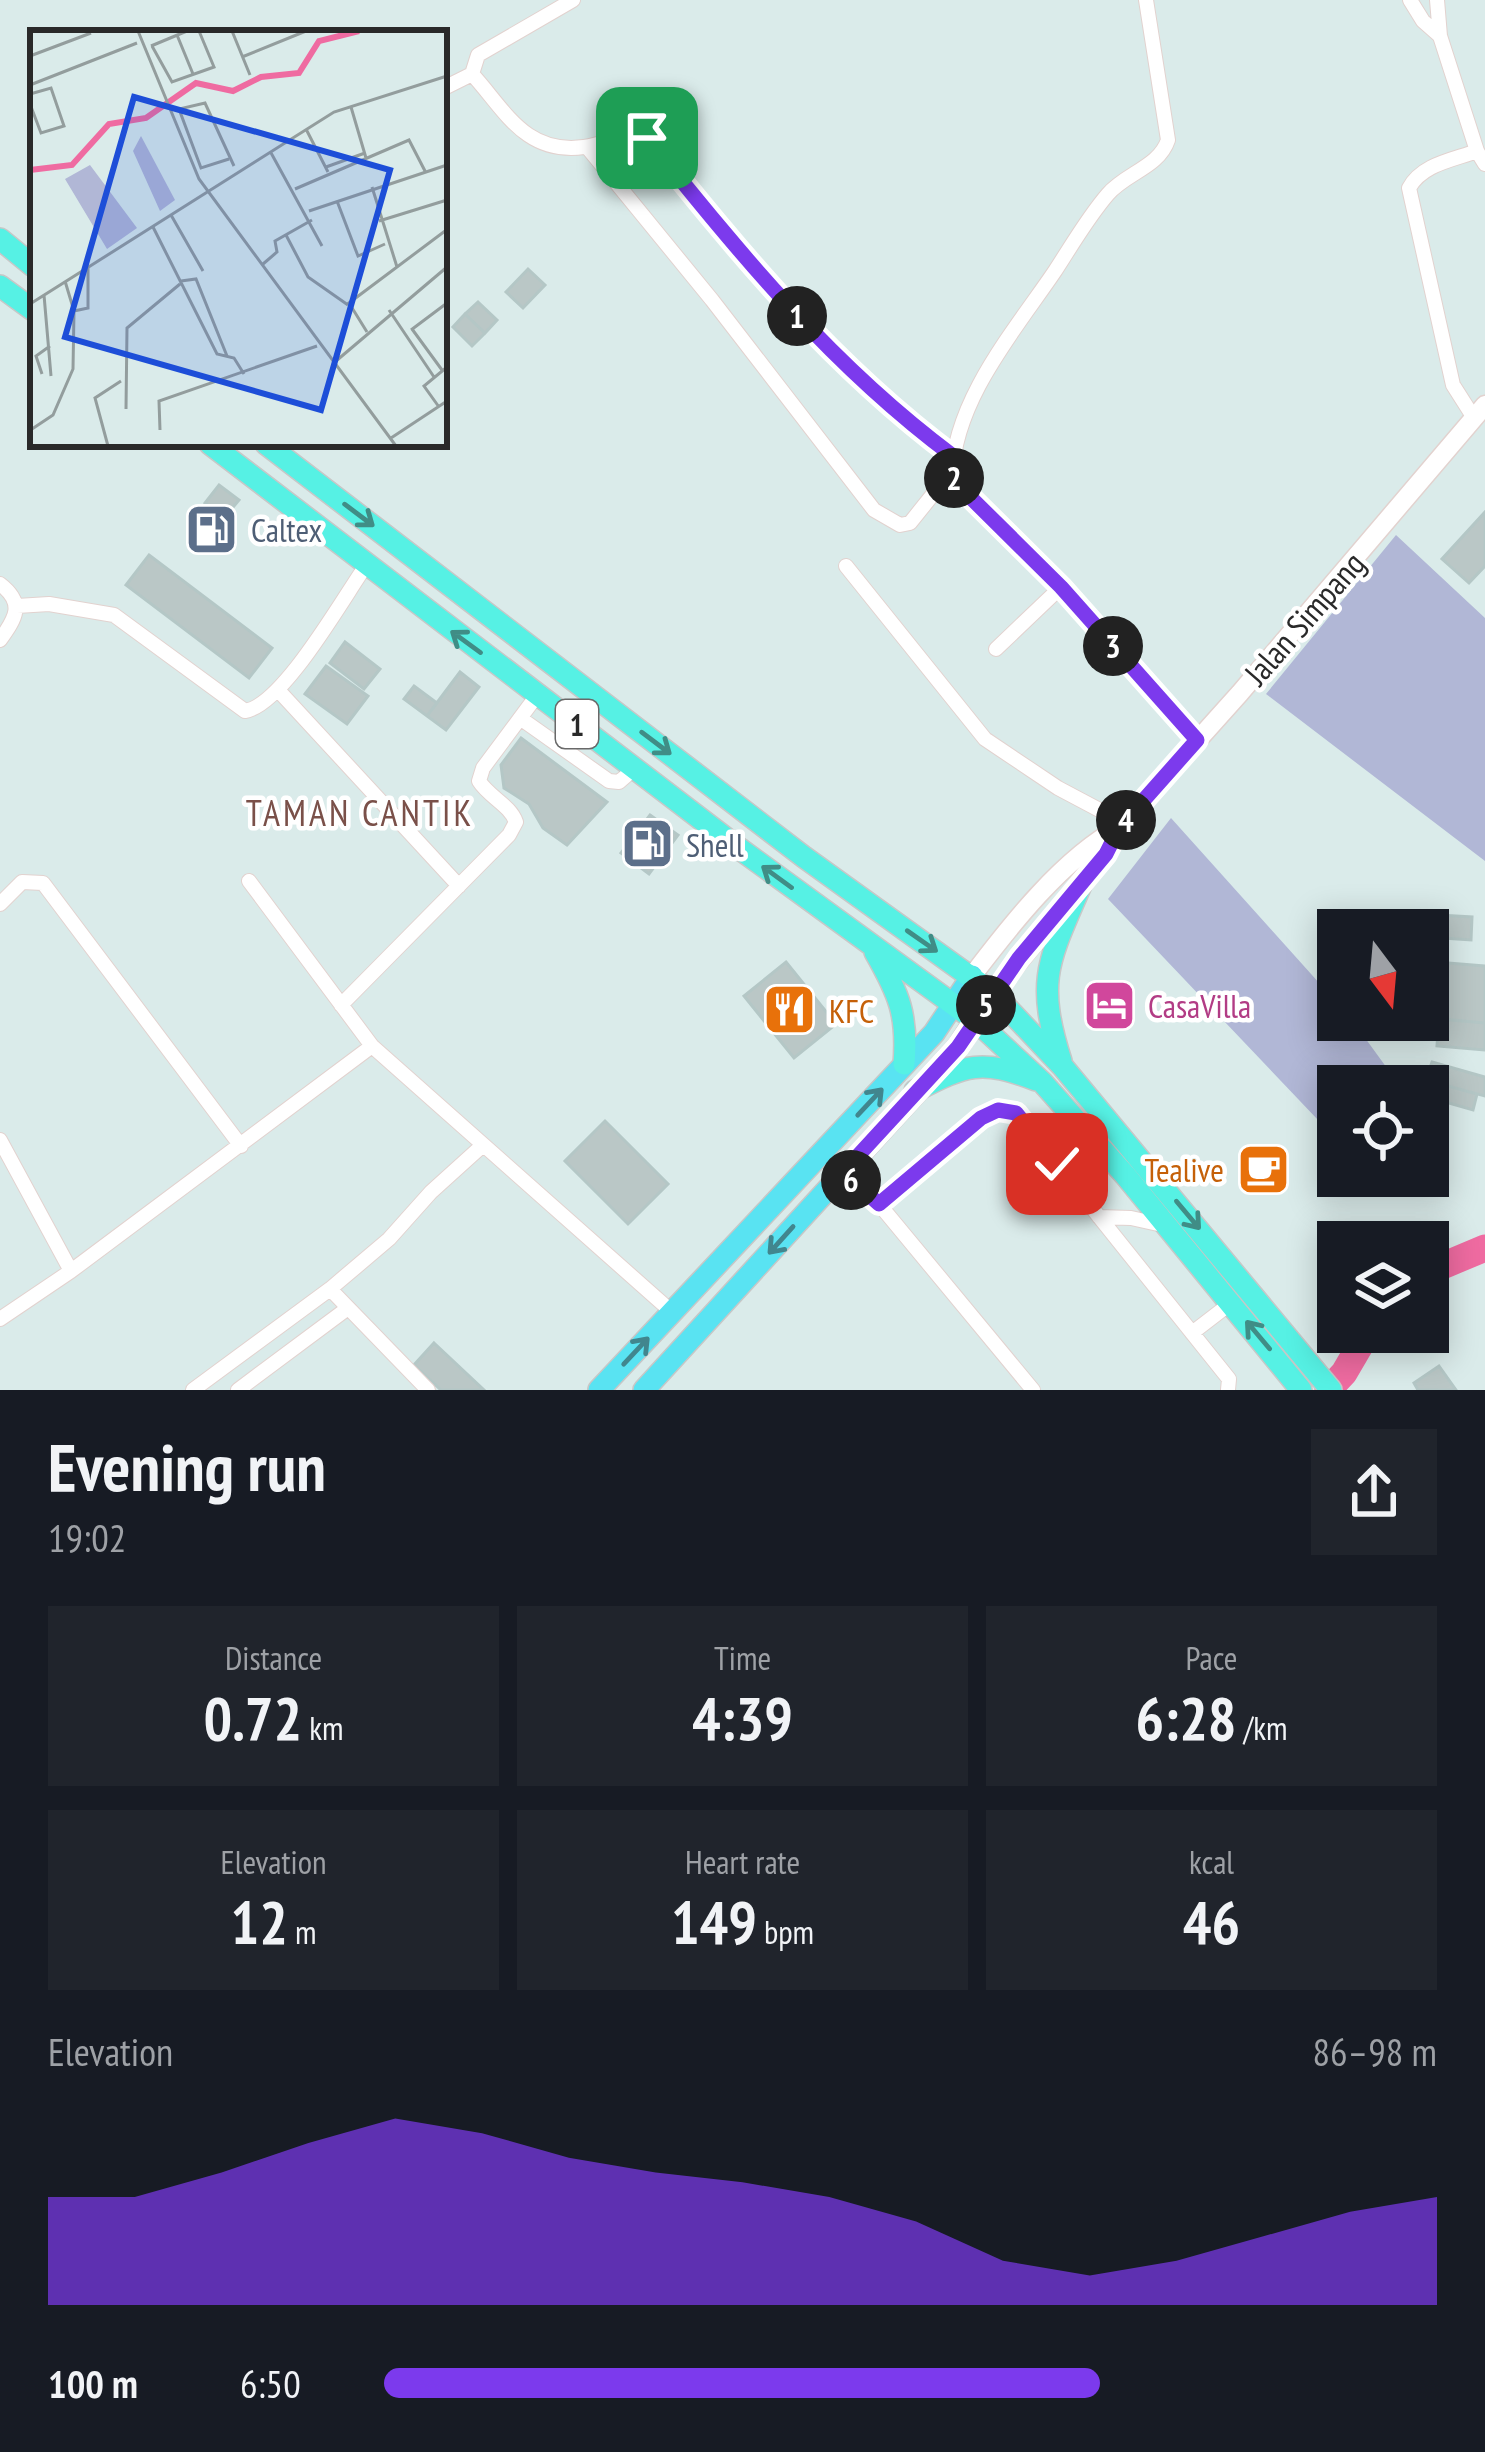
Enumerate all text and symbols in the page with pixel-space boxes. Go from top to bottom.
inset map [30,30,447,447]
pin [596,87,698,189]
icon: arrive [614,105,680,171]
pin: 1 [767,286,827,346]
text: 1 [789,294,805,337]
pin: 2 [924,448,984,508]
text: 2 [946,456,962,499]
fuel station icon: Caltex [184,501,240,557]
one-way arrow [342,501,374,528]
place label: Caltex [251,508,322,551]
street label: Jalan Simpang [1234,543,1374,694]
pin: 3 [1083,616,1143,676]
text: 3 [1105,624,1121,667]
one-way arrow [450,629,483,655]
road number: 1 [556,700,598,748]
one-way arrow [640,730,672,756]
district label: TAMAN CANTIK [246,789,474,836]
pin: 4 [1096,790,1156,850]
text: 4 [1118,798,1134,841]
fuel station icon: Shell [619,816,675,872]
place label: Shell [686,823,744,866]
one-way arrow [761,864,794,890]
north arrow [1317,909,1449,1041]
map controls [1317,909,1449,1353]
one-way arrow [905,928,938,953]
pin: 5 [956,975,1016,1035]
hotel icon: CasaVilla [1081,977,1137,1033]
restaurant icon: KFC [762,982,818,1038]
text: 5 [978,983,994,1026]
place label: CasaVilla [1148,984,1251,1027]
place label: KFC [829,989,874,1032]
button: locate [1317,1065,1449,1197]
one-way arrow [855,1087,883,1117]
pin [1006,1113,1108,1215]
icon: check [1024,1131,1090,1197]
cafe icon: Tealive [1235,1141,1291,1197]
place label: Tealive [1145,1148,1224,1191]
pin: 6 [821,1150,881,1210]
text: 6 [843,1158,859,1201]
one-way arrow [1173,1199,1201,1230]
button: layers [1317,1221,1449,1353]
one-way arrow [768,1225,795,1255]
one-way arrow [1246,1320,1272,1352]
one-way arrow [621,1337,649,1366]
text: Evening run [48,1424,326,1509]
button: share [1311,1429,1437,1555]
text: 19:02 [48,1512,126,1563]
text: Distance [225,1636,322,1679]
text: Time [714,1636,771,1679]
text: Pace [1185,1636,1238,1679]
text: 0.72 [203,1679,302,1757]
text: 4:39 [692,1679,793,1757]
text: 6:28 [1135,1679,1237,1757]
text: km [302,1706,344,1749]
text: /km [1237,1706,1288,1749]
text: Elevation [221,1840,326,1883]
text: Heart rate [685,1840,800,1883]
text: kcal [1189,1840,1234,1883]
text: 12 [231,1883,288,1961]
text: 149 [671,1883,757,1961]
text: 46 [1183,1883,1240,1961]
text: m [288,1910,316,1953]
text: bpm [757,1910,814,1953]
text: Elevation [48,2026,173,2077]
text: 86–98 m [1312,2026,1437,2077]
text: 100 m [48,2358,138,2409]
text: 6:50 [240,2358,301,2409]

